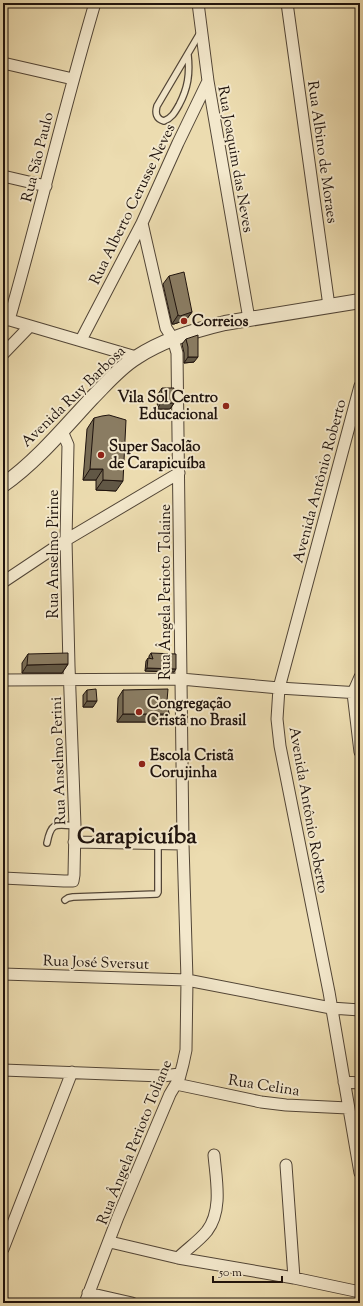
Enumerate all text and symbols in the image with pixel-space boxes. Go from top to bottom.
street label: Rua Albino de Moraes [301,80,342,225]
street label: Rua Joaquim das Neves [211,84,258,234]
street label: Rua São Paulo [17,110,60,205]
street label: Rua Alberto Cerusse Neves [85,121,182,289]
place label: Correios [192,312,249,333]
marker: Correios [179,316,189,326]
street label: Avenida Ruy Barbosa [17,342,131,453]
place label: Vila Sol Centro Educacional [117,388,219,426]
street label: Avenida Antônio Roberto [288,397,352,566]
marker: Vila Sol Centro Educacional [221,401,231,411]
place label: Super Sacolão de Carapicuíba [109,437,206,475]
marker: Super Sacolão de Carapicuíba [96,450,106,460]
street label: Rua Anselmo Pirine [44,490,65,618]
street label: Rua Ângela Perioto Tolaine [155,504,177,680]
place label: Congregação Cristã no Brasil [147,694,247,732]
street label: Rua Anselmo Perini [47,696,72,826]
marker: Congregação Cristã no Brasil [134,707,144,717]
street label: Avenida Antônio Roberto [283,725,333,895]
place label: Escola Cristã Corujinha [150,746,234,784]
marker: Escola Cristã Corujinha [137,759,147,769]
district label: Carapicuíba [77,821,197,854]
street label: Rua José Sversut [42,951,149,976]
street label: Rua Ângela Perioto Toliane [92,1057,178,1228]
street label: Rua Celina [227,1070,301,1102]
scale bar [213,1258,282,1284]
text: 50 m [218,1264,242,1282]

